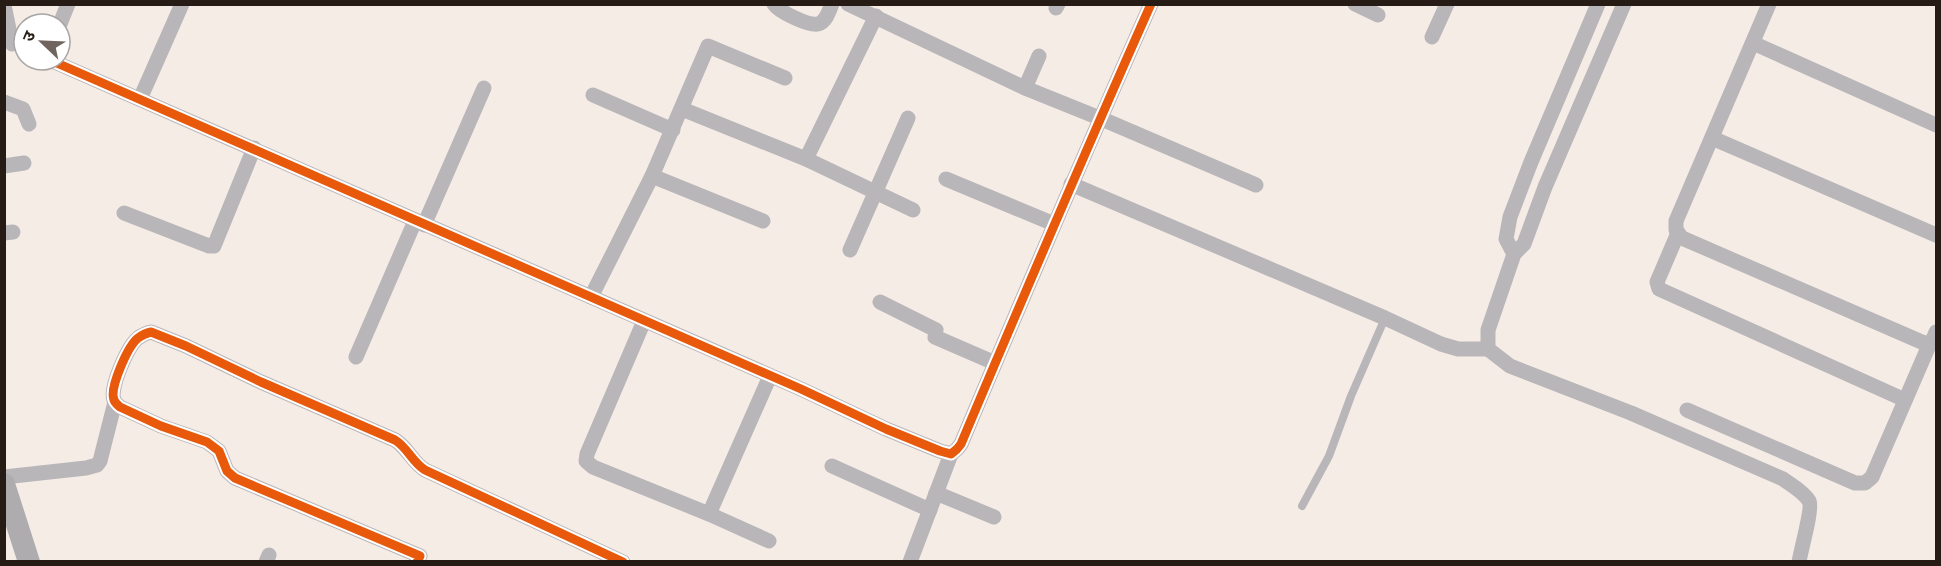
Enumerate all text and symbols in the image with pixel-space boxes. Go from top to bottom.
north arrow [12,12,72,72]
text: उ [19,28,39,44]

